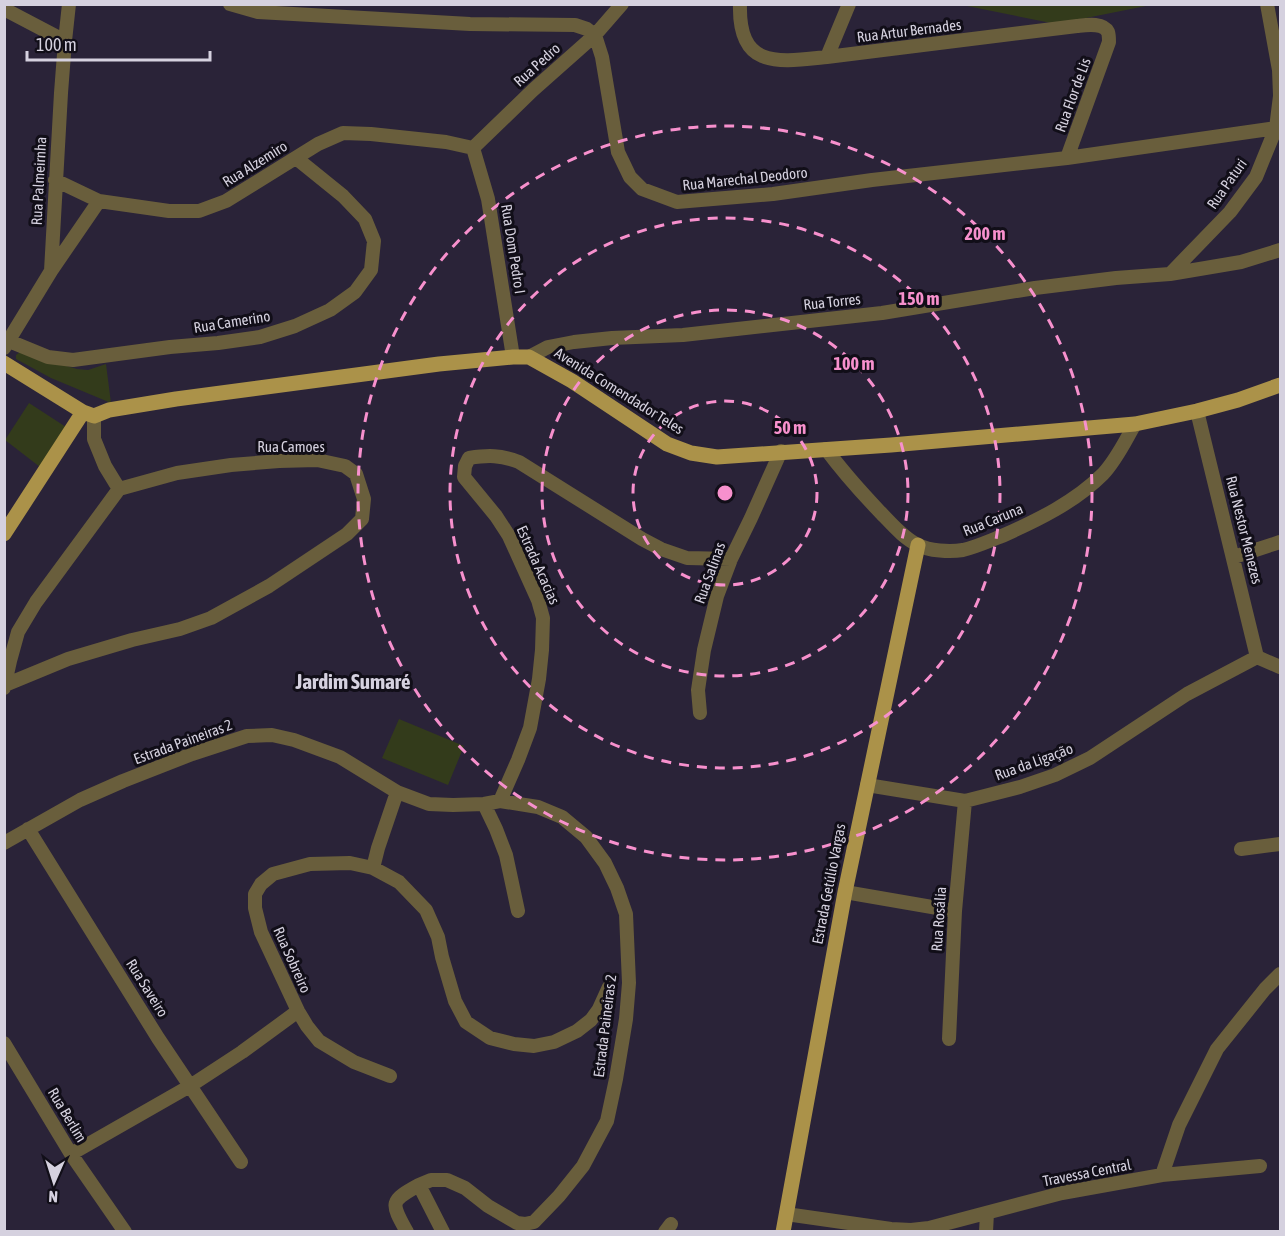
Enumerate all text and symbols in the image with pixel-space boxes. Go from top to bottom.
street label: Rua Artur Bernades [856,16,962,45]
scale bar [27,24,210,62]
text: 100 m [36,34,77,55]
street label: Rua Pedro [510,39,563,90]
street label: Rua Flor de Lis [1051,55,1094,134]
street label: Rua Palmeirnha [28,136,49,226]
street label: Rua Alzemiro [219,137,290,190]
street label: Rua Paturi [1203,155,1250,212]
street label: Rua Marechal Deodoro [682,163,808,194]
street label: Rua Dom Pedro I [498,203,529,295]
text: 200 m [965,223,1005,244]
text: 150 m [899,288,939,309]
street label: Rua Torres [802,290,861,313]
street label: Rua Camerino [192,307,271,336]
street label: Avenida Comendador Teles [552,344,687,437]
text: 100 m [834,353,874,374]
text: 50 m [774,417,806,438]
street label: Rua Camoes [257,438,325,455]
street label: Rua Nestor Menezes [1223,474,1266,586]
centre of rings [715,483,735,503]
street label: Rua Caruna [960,500,1025,539]
street label: Estrada Acacias [514,523,563,607]
street label: Rua Salinas [691,540,728,606]
district label: Jardim Sumaré [294,669,411,693]
street label: Estrada Paineiras 2 [131,716,234,767]
street label: Rua da Ligação [992,740,1075,784]
street label: Estrada Getúlio Vargas [808,822,849,946]
street label: Rua Rosália [928,886,949,952]
street label: Rua Sobreiro [270,924,315,995]
street label: Rua Saveiro [123,956,172,1020]
street label: Estrada Paineiras 2 [590,973,619,1078]
street label: Rua Berlim [45,1084,90,1145]
north arrow [24,1152,84,1212]
street label: Travessa Central [1041,1156,1132,1189]
text: N [48,1188,58,1206]

